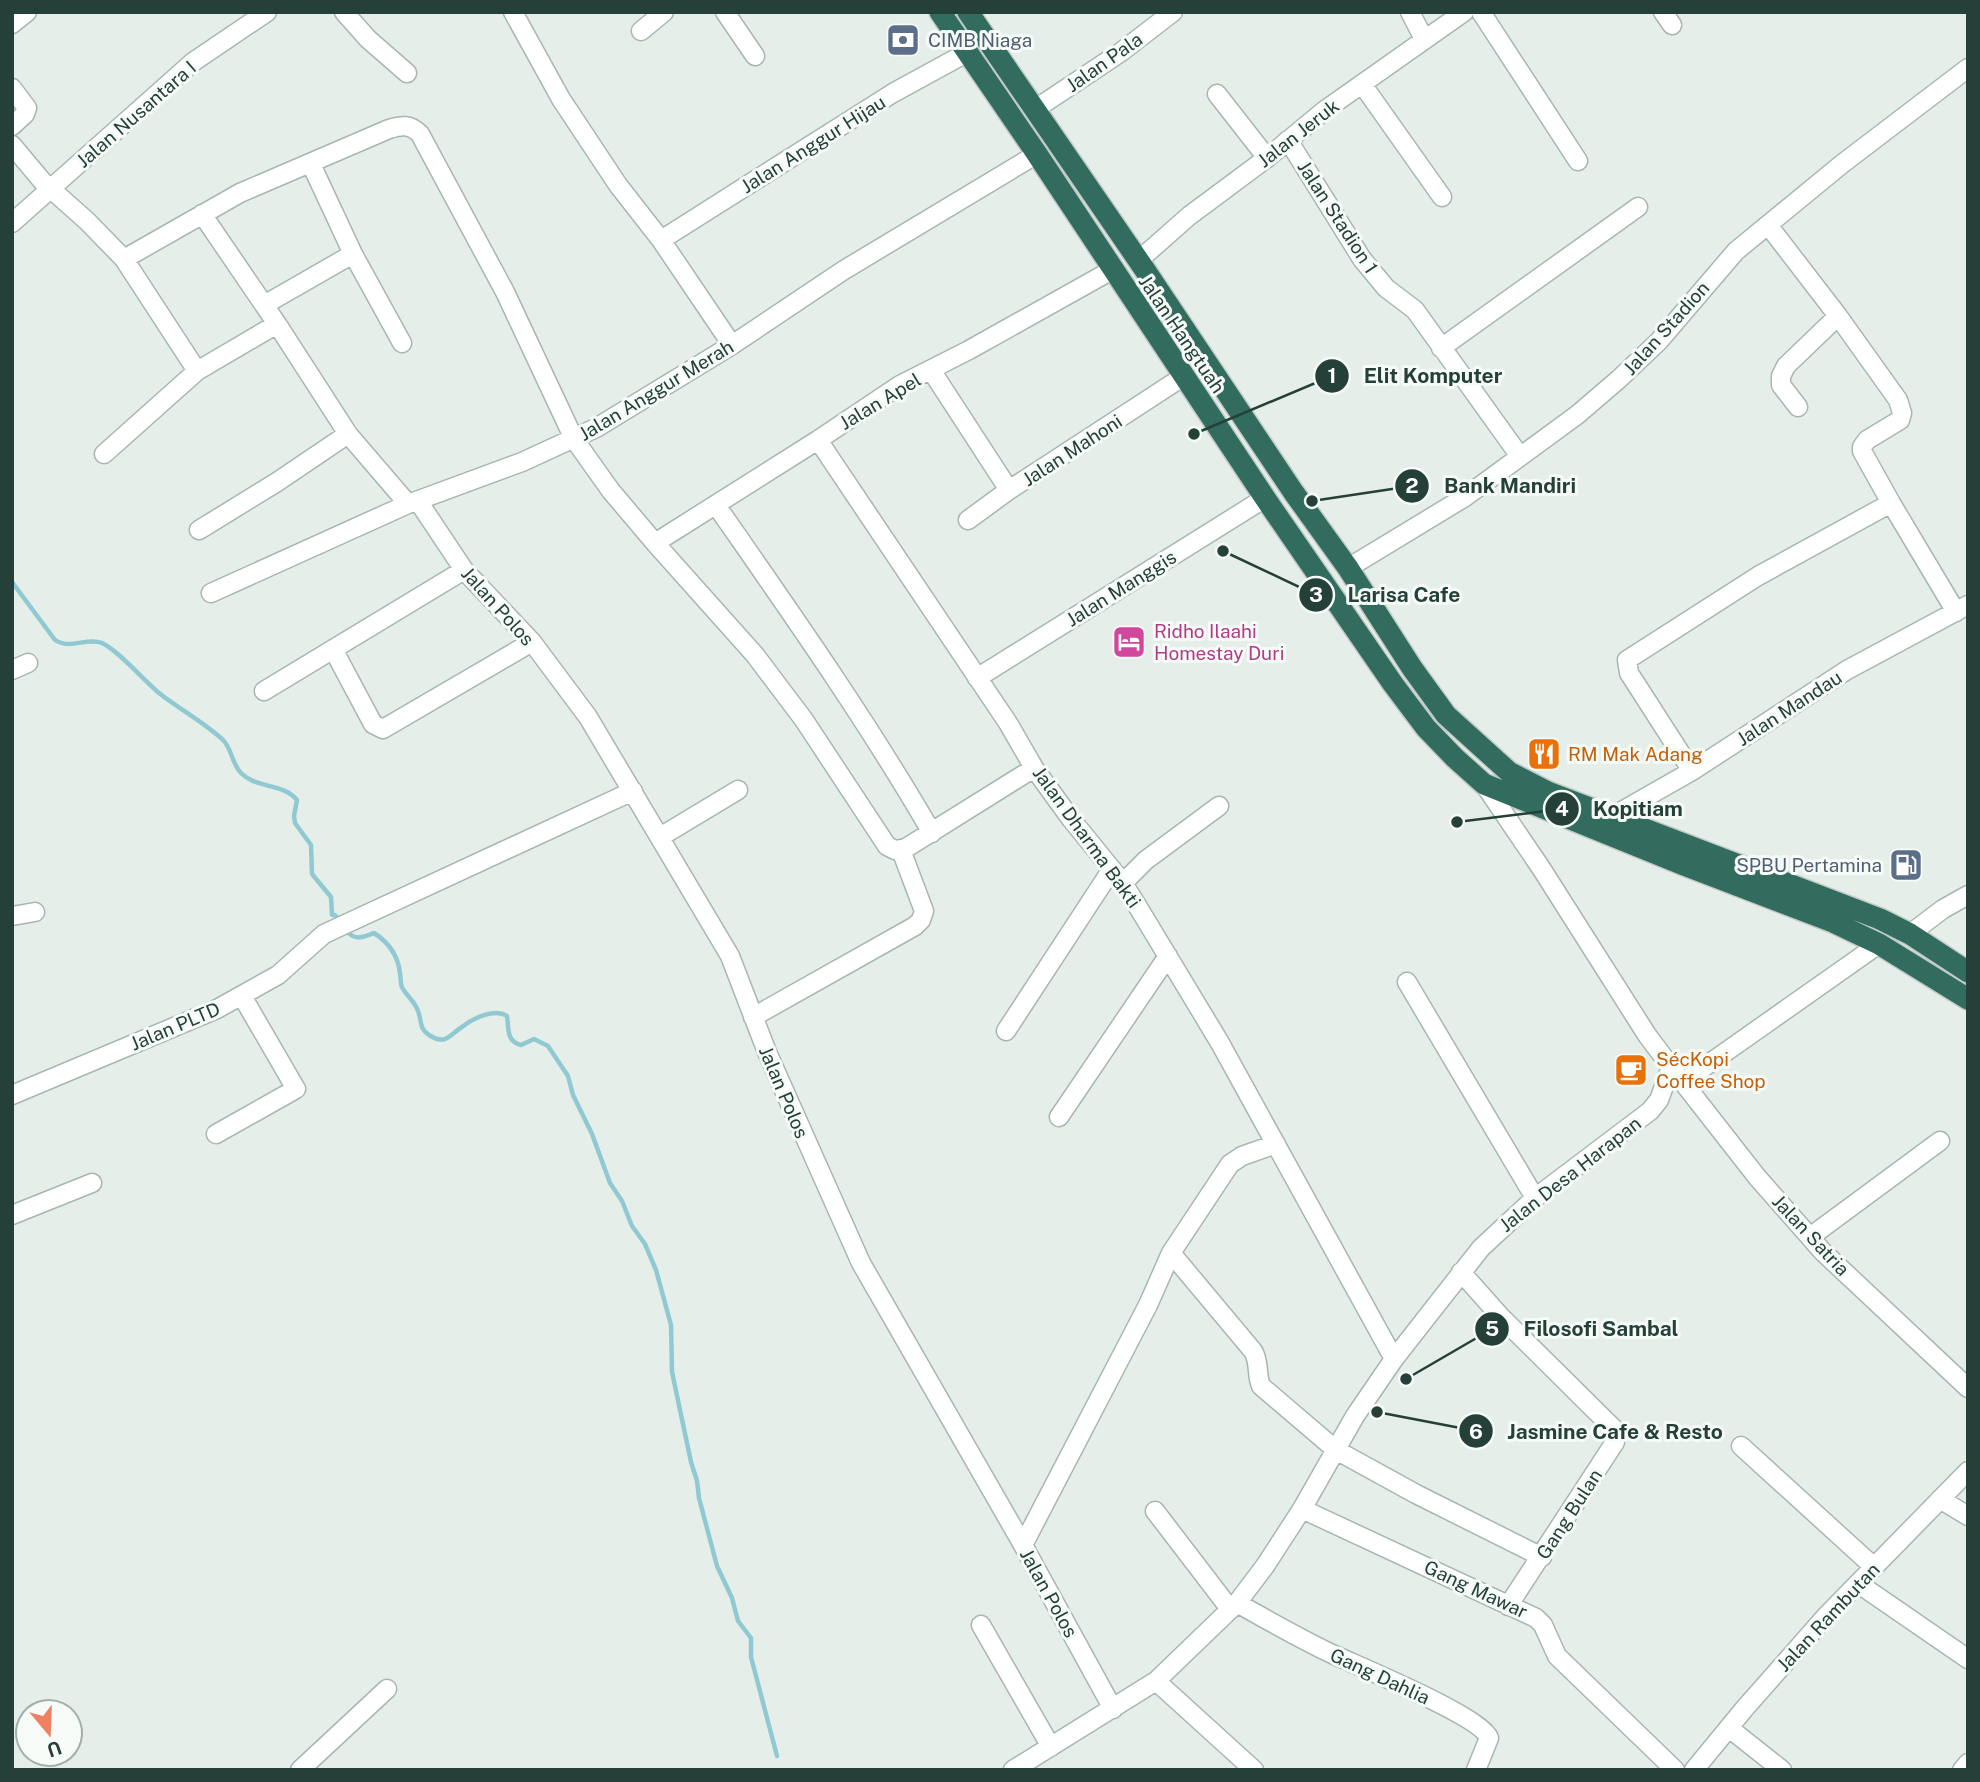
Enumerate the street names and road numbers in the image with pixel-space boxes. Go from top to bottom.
street label: Jalan Pala [1062,28,1146,96]
street label: Jalan Nusantara I [72,56,200,172]
street label: Jalan Anggur Hijau [737,91,889,197]
street label: Jalan Jeruk [1253,94,1343,172]
street label: Jalan Stadion 1 [1293,156,1383,278]
street label: Jalan Hangtuah [1134,271,1230,397]
street label: Jalan Stadion [1618,277,1714,379]
street label: Jalan Anggur Merah [575,335,737,445]
street label: Jalan Apel [835,368,925,434]
street label: Jalan Mahoni [1018,410,1126,490]
street label: Jalan Manggis [1062,545,1180,631]
street label: Jalan Polos [457,562,539,650]
street label: Jalan Mandau [1732,666,1846,750]
street label: Jalan Dharma Bakti [1028,762,1146,912]
street label: Jalan PLTD [127,997,223,1055]
street label: Jalan Polos [755,1043,813,1141]
street label: Jalan Desa Harapan [1495,1112,1645,1236]
street label: Jalan Satria [1768,1190,1854,1280]
street label: Gang Bulan [1532,1465,1606,1563]
street label: Jalan Polos [1016,1545,1082,1641]
street label: Gang Mawar [1421,1556,1531,1622]
street label: Jalan Rambutan [1772,1558,1884,1676]
street label: Gang Dahlia [1327,1643,1433,1709]

